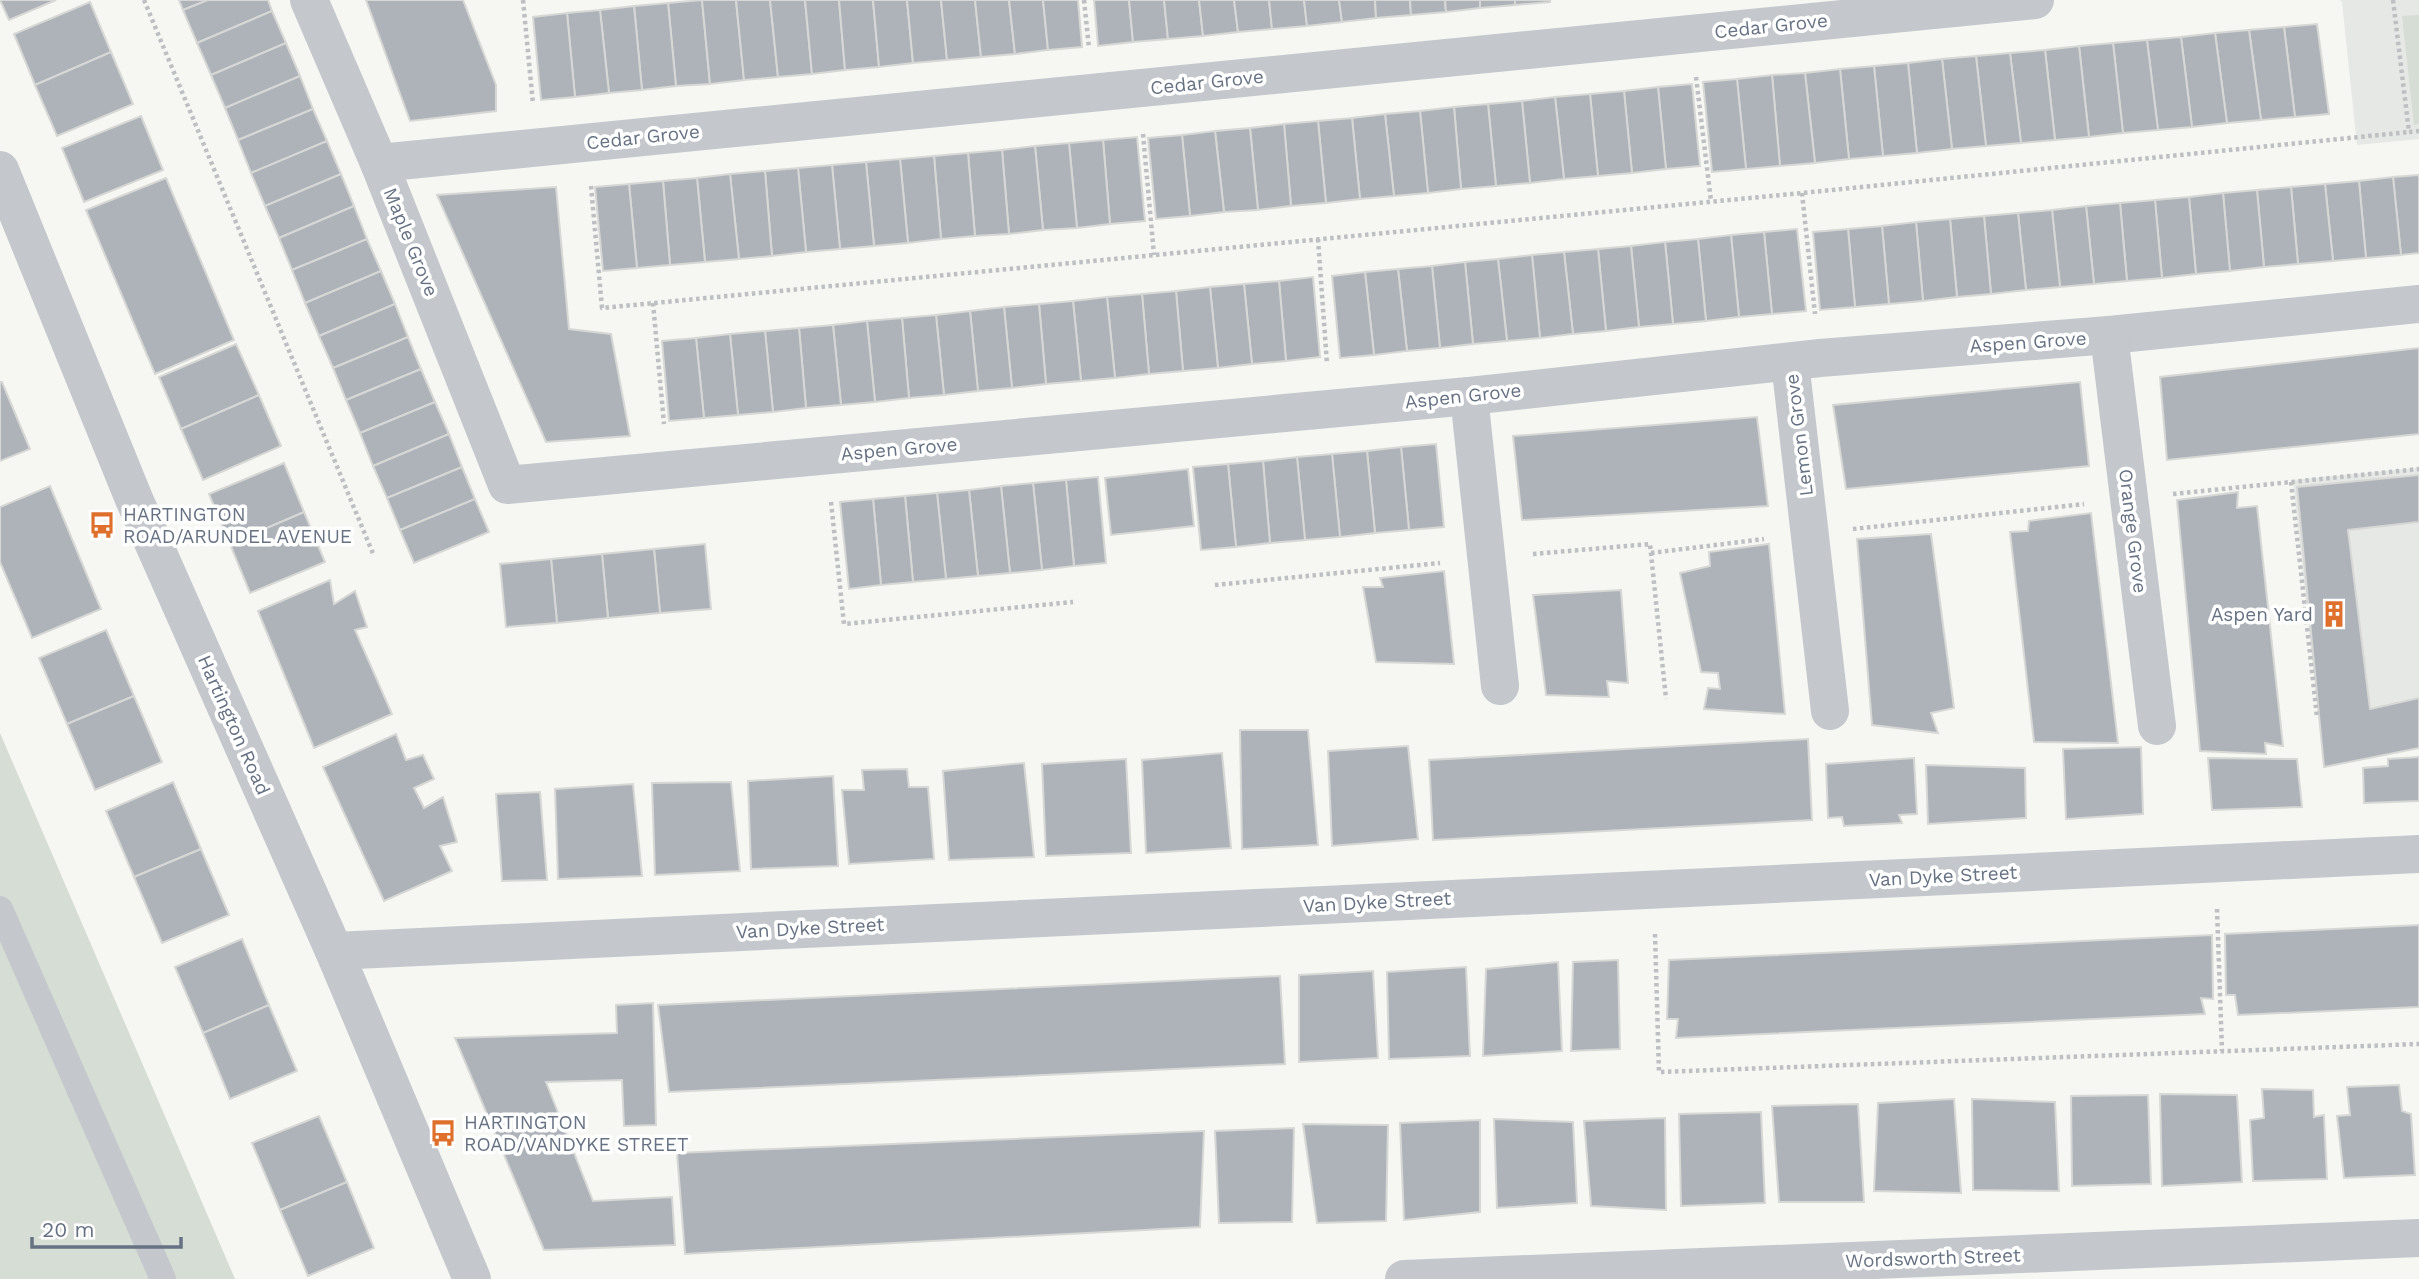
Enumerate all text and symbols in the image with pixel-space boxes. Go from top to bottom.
street label: Cedar Grove [1713,9,1829,43]
street label: Cedar Grove [1149,65,1265,99]
street label: Cedar Grove [585,120,701,154]
street label: Maple Grove [379,184,443,300]
street label: Aspen Grove [1969,326,2087,358]
street label: Lemon Grove [1780,372,1818,498]
street label: Aspen Grove [1404,378,1522,414]
street label: Aspen Grove [840,432,958,466]
street label: Orange Grove [2114,468,2152,594]
place label: HARTINGTON ROAD/ARUNDEL AVENUE [123,503,352,548]
bus stop icon: HARTINGTON ROAD/ARUNDEL AVENUE [87,510,117,540]
building icon: Aspen Yard [2319,599,2349,629]
place label: Aspen Yard [2211,603,2313,626]
street label: Hartington Road [193,652,275,798]
street label: Van Dyke Street [1868,861,2018,891]
street label: Van Dyke Street [1302,887,1452,917]
street label: Van Dyke Street [735,913,885,943]
place label: HARTINGTON ROAD/VANDYKE STREET [464,1111,689,1156]
bus stop icon: HARTINGTON ROAD/VANDYKE STREET [428,1118,458,1148]
scale bar [32,1206,180,1250]
text: 20 m [42,1217,94,1242]
street label: Wordsworth Street [1845,1243,2021,1273]

